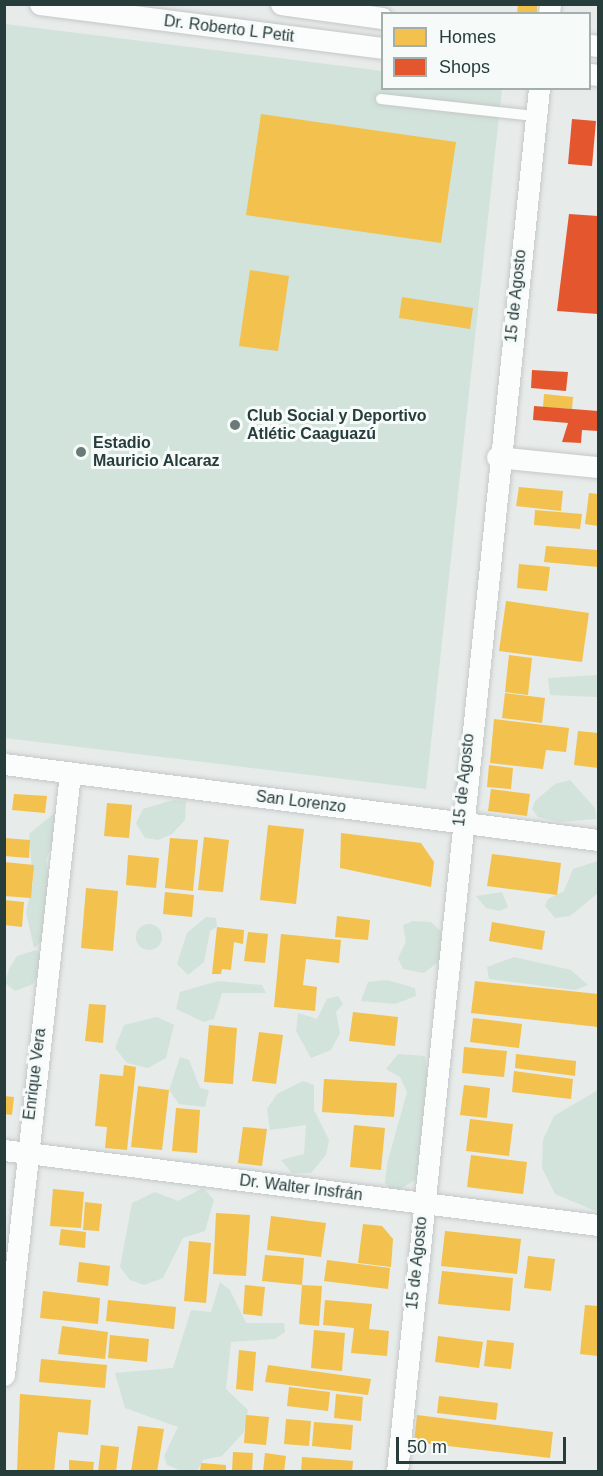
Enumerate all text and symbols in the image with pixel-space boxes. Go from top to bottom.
street label: Dr. Roberto L Petit [163,11,295,47]
legend [381,12,591,90]
text: Homes [439,27,496,47]
text: Shops [439,57,490,77]
street label: 15 de Agosto [502,248,530,344]
place label: Club Social y Deportivo Atlétic Caaguazú [247,406,427,444]
marker: Club Social y Deportivo Atlétic Caaguazú [228,418,242,432]
place label: Estadio Mauricio Alcaraz [93,433,220,471]
marker: Estadio Mauricio Alcaraz [74,445,88,459]
street label: 15 de Agosto [450,732,478,828]
street label: San Lorenzo [255,787,347,817]
street label: Enrique Vera [20,1027,50,1121]
street label: Dr. Walter Insfrán [238,1171,364,1205]
street label: 15 de Agosto [403,1215,431,1311]
scale bar [399,1425,568,1463]
text: 50 m [407,1437,447,1457]

